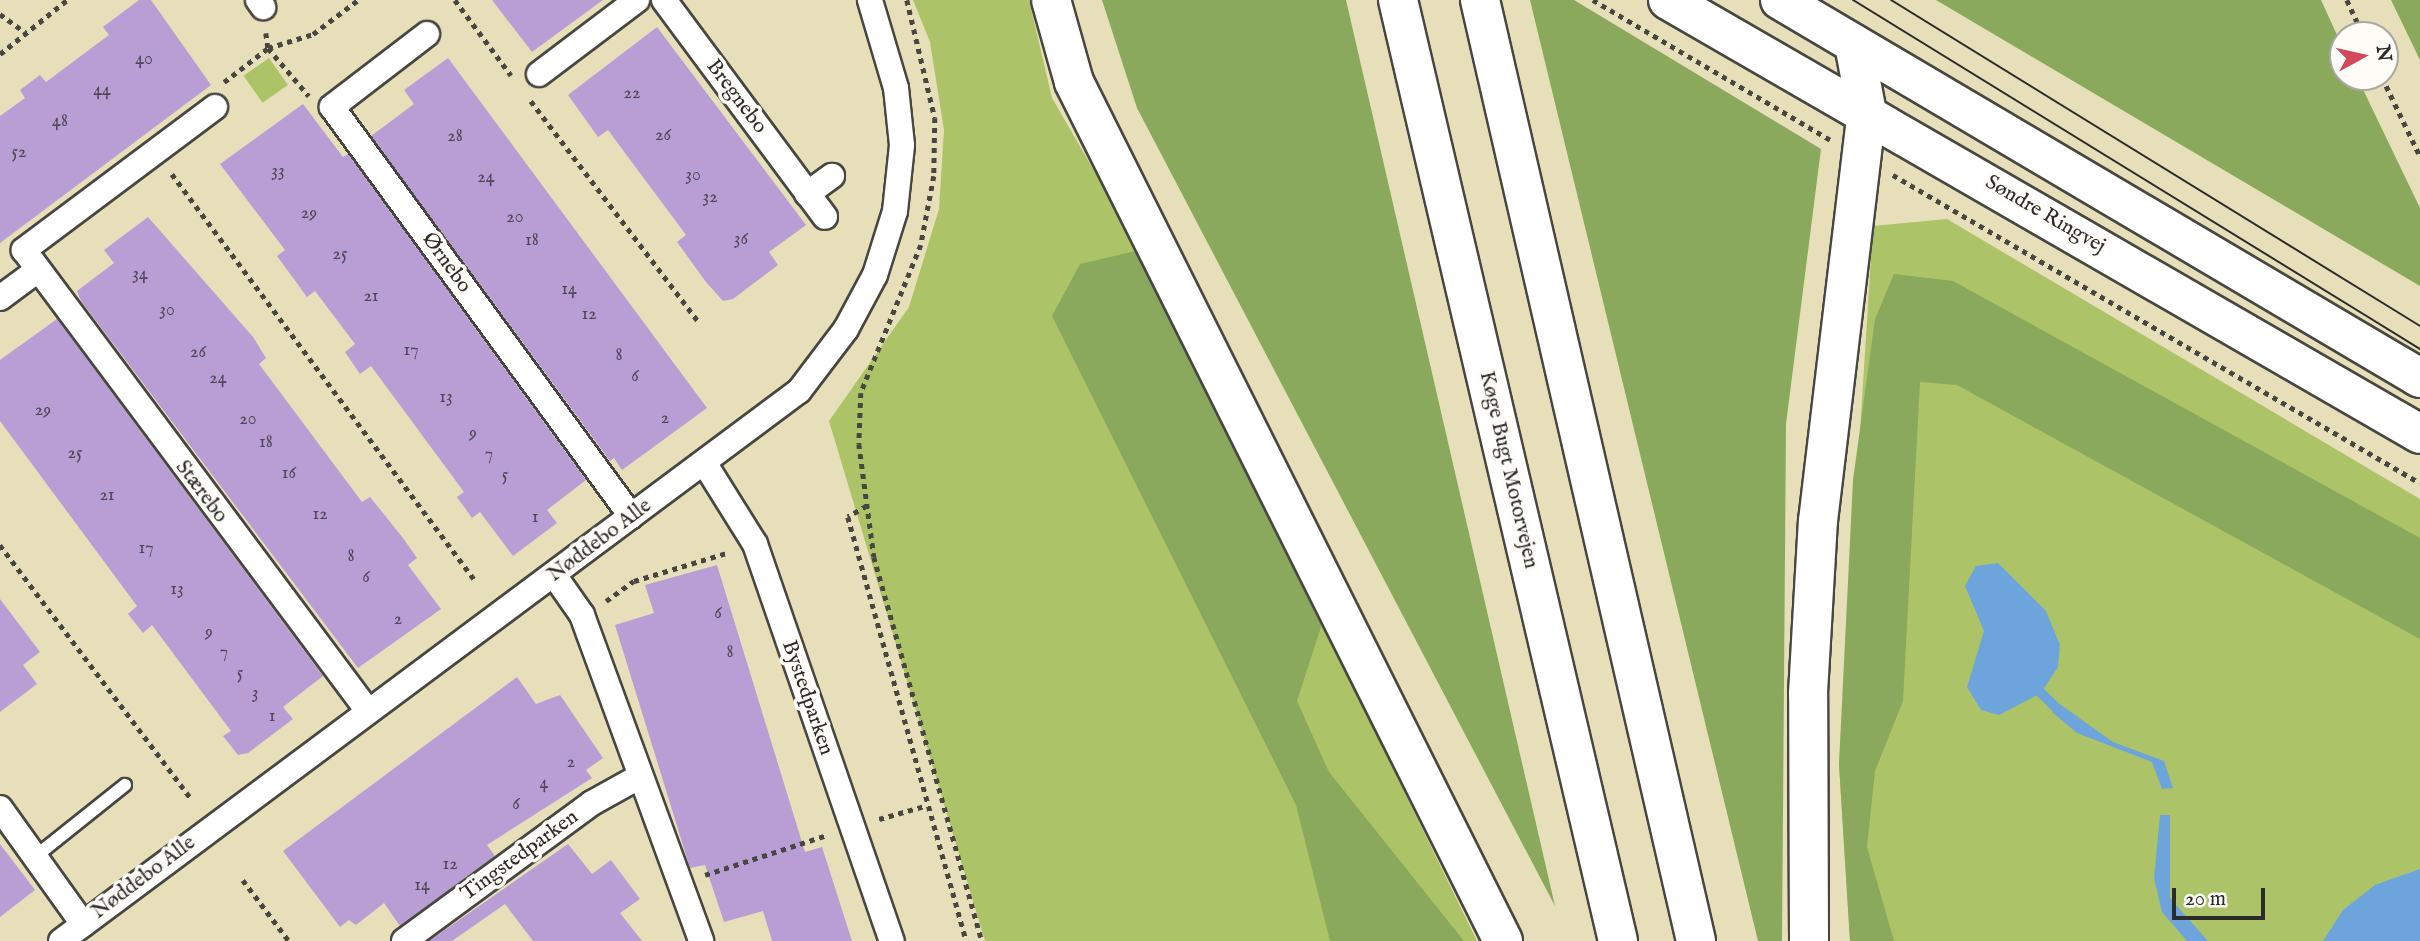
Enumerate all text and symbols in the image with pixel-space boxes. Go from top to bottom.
north arrow [2329,21,2399,91]
text: N [2370,44,2396,63]
house number: 40 [135,49,153,71]
street label: Bregnebo [700,55,772,139]
house number: 44 [93,80,111,102]
house number: 22 [624,83,640,105]
house number: 48 [52,111,68,133]
house number: 26 [655,125,671,147]
house number: 28 [447,126,463,148]
house number: 52 [12,142,26,164]
house number: 33 [271,161,285,183]
house number: 30 [685,165,701,187]
house number: 24 [477,167,495,189]
street label: Søndre Ringvej [1980,170,2110,260]
house number: 32 [702,187,718,209]
house number: 29 [301,203,317,225]
house number: 20 [506,207,524,229]
street label: Ørnebo [416,228,476,298]
house number: 36 [734,229,748,251]
house number: 18 [525,230,539,252]
house number: 25 [333,244,347,266]
house number: 34 [132,264,148,286]
house number: 14 [561,279,577,301]
house number: 21 [363,286,379,308]
house number: 30 [159,300,175,322]
house number: 12 [581,304,597,326]
house number: 17 [403,340,419,362]
house number: 26 [190,342,206,364]
house number: 8 [615,345,623,367]
house number: 6 [631,366,639,388]
house number: 24 [209,368,227,390]
street label: Køge Bugt Motorvejen [1473,369,1543,571]
house number: 13 [439,387,453,409]
house number: 29 [35,400,51,422]
house number: 2 [661,408,669,430]
house number: 20 [239,409,257,431]
house number: 9 [469,423,477,445]
house number: 18 [259,432,273,454]
house number: 25 [68,443,82,465]
house number: 7 [485,444,493,466]
street label: Stærebo [169,456,233,528]
house number: 16 [282,463,296,485]
house number: 5 [502,465,508,487]
house number: 21 [99,485,115,507]
street label: Nøddebo Alle [543,494,657,588]
house number: 12 [312,504,328,526]
house number: 1 [532,507,538,529]
house number: 17 [138,538,154,560]
house number: 8 [347,546,355,568]
house number: 6 [362,567,370,589]
house number: 13 [170,579,184,601]
house number: 6 [714,603,722,625]
house number: 2 [394,609,402,631]
house number: 9 [205,622,213,644]
street label: Bystedparken [776,637,838,759]
house number: 7 [220,642,228,664]
house number: 8 [726,642,734,664]
house number: 5 [237,663,243,685]
house number: 3 [252,683,258,705]
house number: 1 [269,706,275,728]
house number: 2 [567,752,575,774]
house number: 4 [540,773,548,795]
house number: 6 [512,794,520,816]
street label: Tingstedparken [456,805,584,907]
street label: Nøddebo Alle [87,831,201,925]
house number: 12 [442,854,458,876]
scale bar [2175,874,2268,918]
house number: 14 [414,875,430,897]
text: 20 m [2185,886,2226,913]

